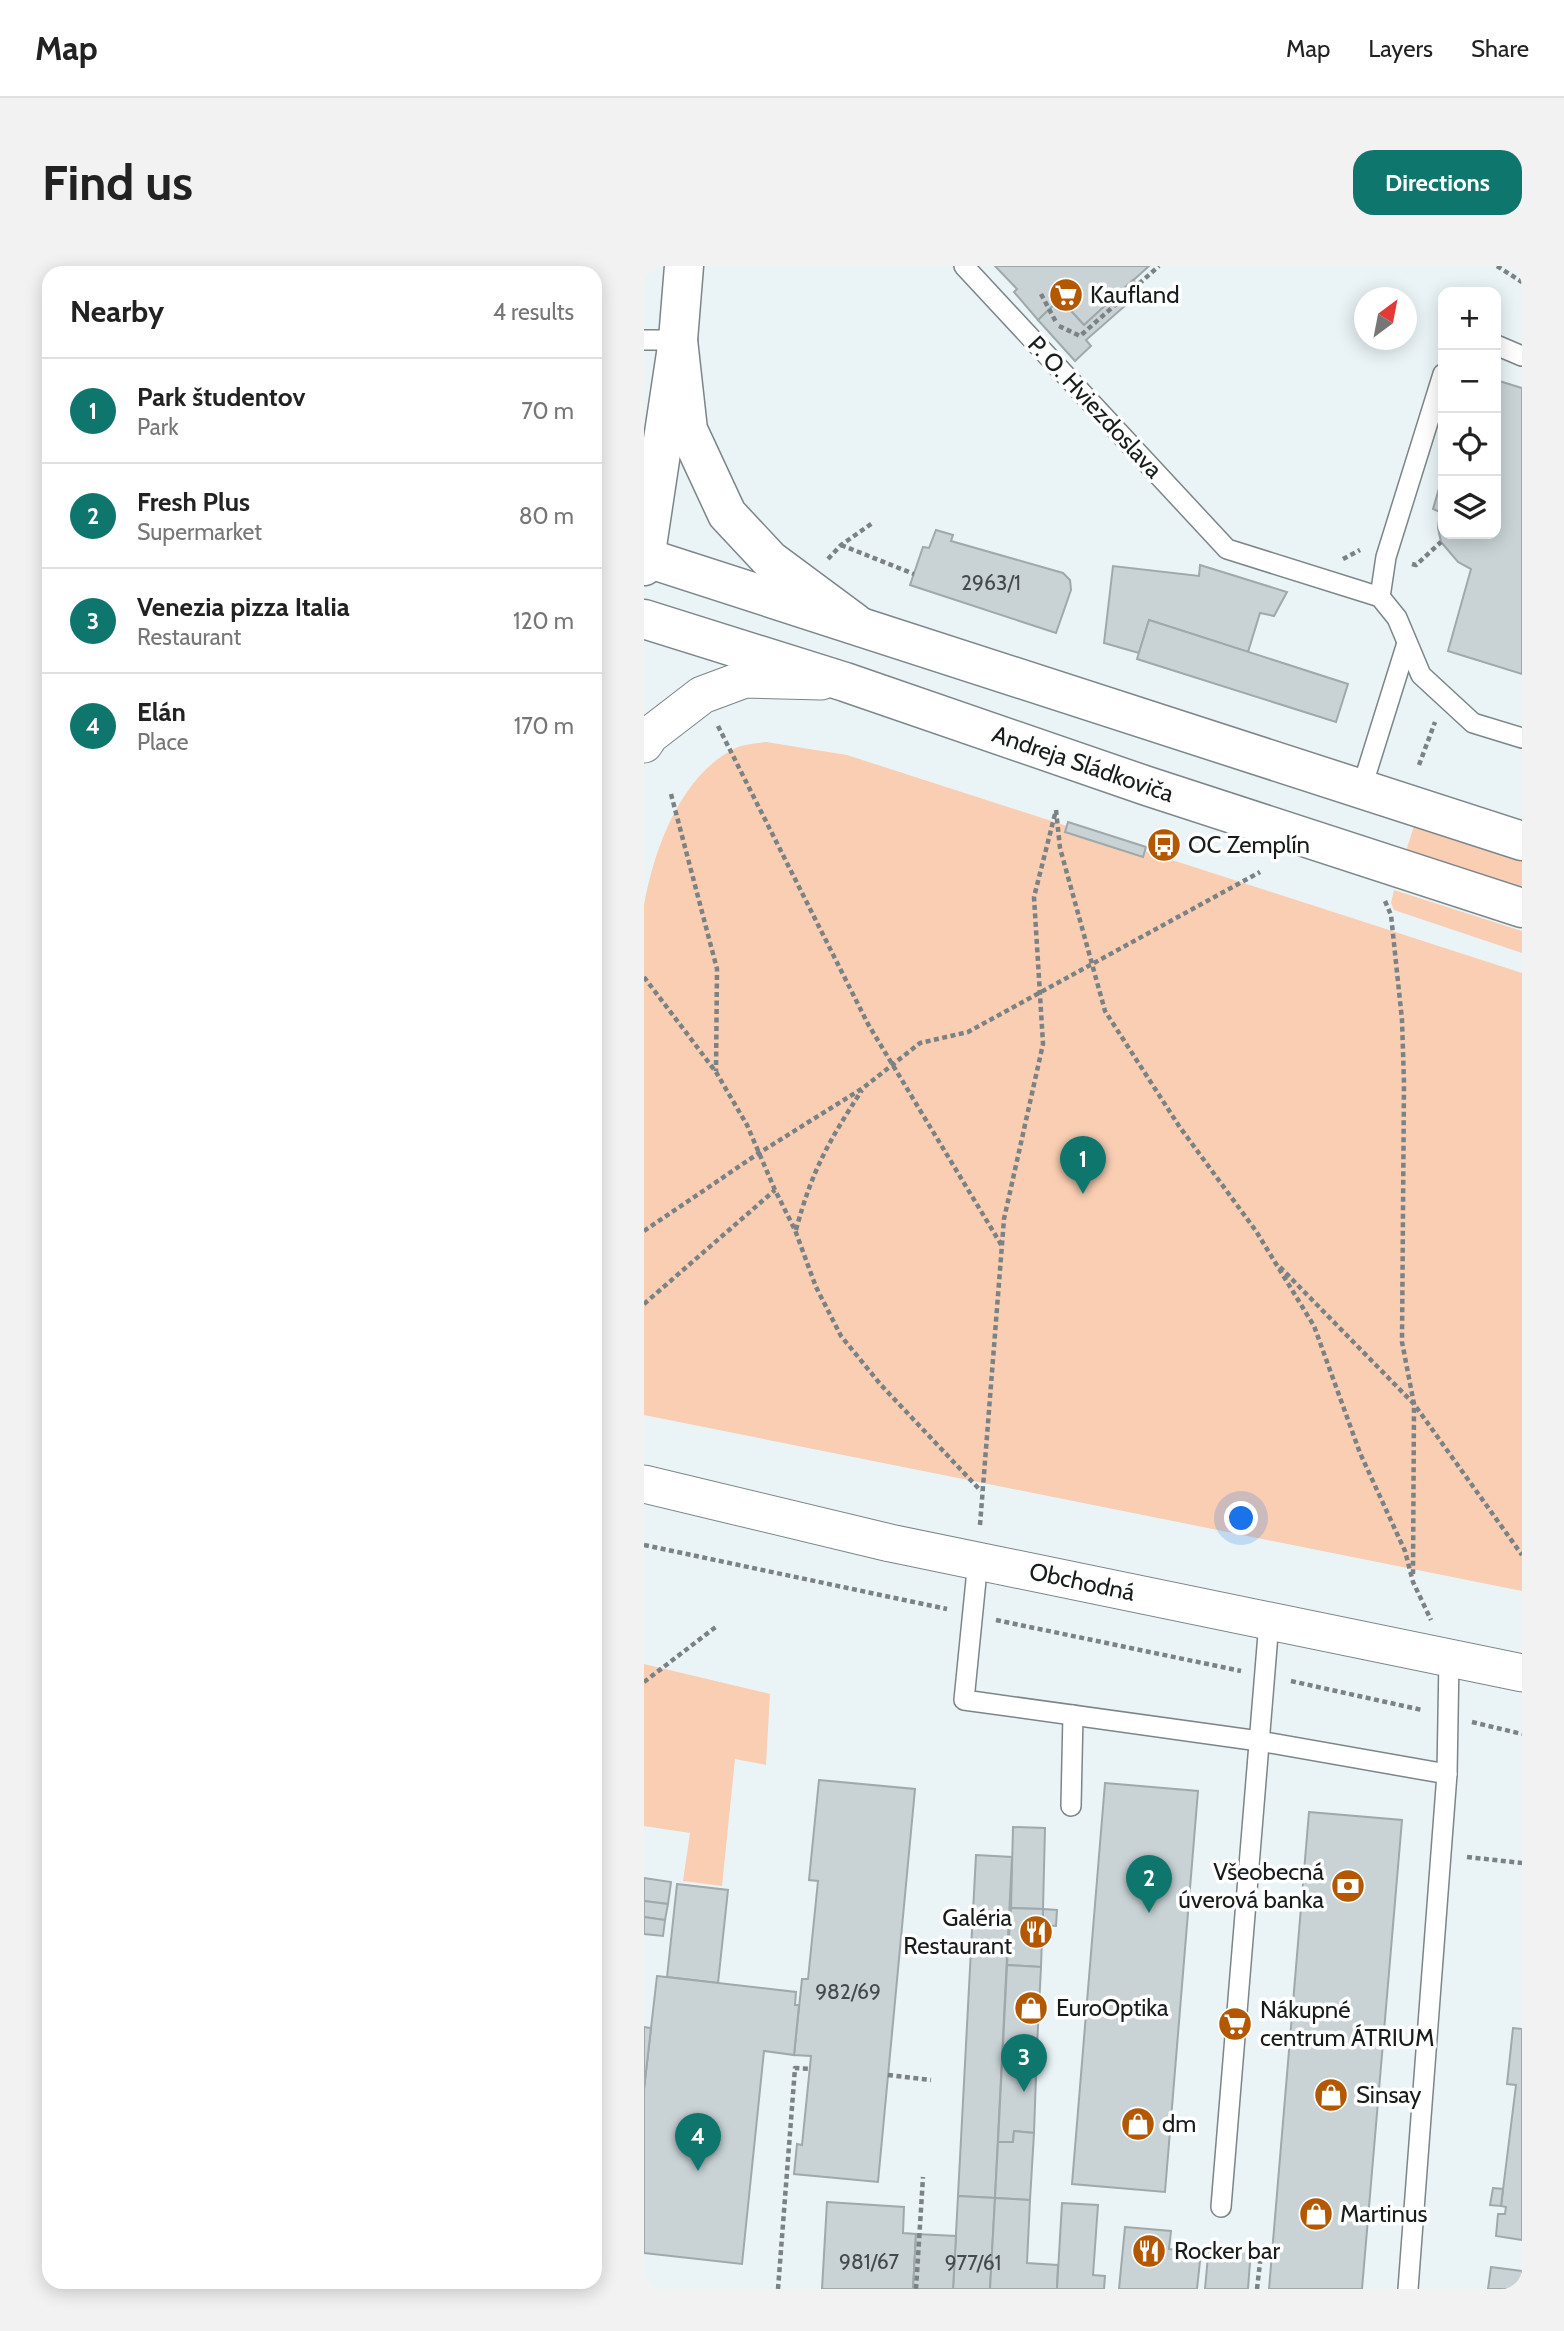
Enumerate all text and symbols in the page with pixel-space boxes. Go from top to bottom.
text: Map [35,28,98,68]
text: Map [1286,34,1330,63]
text: Layers [1368,34,1433,63]
text: Share [1471,34,1529,63]
button: Directions [1353,150,1522,215]
text: Find us [42,153,193,212]
supermarket icon: Kaufland [1047,276,1085,314]
place label: Kaufland [1090,280,1180,309]
north arrow [1354,287,1417,350]
map controls [1438,287,1501,539]
button: + [1438,287,1501,350]
text: Nearby [70,293,164,330]
text: 4 results [493,298,574,326]
street label: P. O. Hviezdoslava [1022,329,1169,484]
button: − [1438,350,1501,413]
text: Park študentov [137,381,305,413]
text: 1 [89,397,97,425]
text: 70 m [521,397,574,425]
text: Park [137,413,178,441]
button: locate [1438,413,1501,476]
button: layers [1438,476,1501,539]
text: Fresh Plus [137,486,250,518]
text: 2 [87,502,99,530]
text: 80 m [519,502,574,530]
text: Supermarket [137,518,262,546]
house number: 2963/1 [961,570,1021,595]
text: Venezia pizza Italia [137,591,350,623]
text: 3 [87,607,99,635]
text: 120 m [513,607,574,635]
text: Restaurant [137,623,241,651]
text: Elán [137,696,186,728]
text: 4 [86,712,100,740]
text: 170 m [514,712,574,740]
street label: Andreja Sládkoviča [989,719,1178,808]
text: Place [137,728,189,756]
bus stop icon: OC Zemplín [1145,826,1183,864]
place label: OC Zemplín [1188,830,1310,859]
pin: 1 [1060,1136,1106,1194]
your location [1224,1501,1258,1535]
street label: Obchodná [1027,1556,1138,1607]
pin: 2 [1126,1855,1172,1913]
place label: Všeobecná úverová banka [1178,1857,1324,1914]
bank icon: Všeobecná úverová banka [1329,1867,1367,1905]
place label: Galéria Restaurant [903,1903,1012,1960]
restaurant icon: Galéria Restaurant [1017,1913,1055,1951]
house number: 982/69 [815,1979,881,2004]
shop icon: EuroOptika [1012,1989,1050,2027]
place label: EuroOptika [1056,1993,1169,2022]
place label: Nákupné centrum ÁTRIUM [1260,1995,1434,2052]
supermarket icon: Nákupné centrum ÁTRIUM [1216,2005,1254,2043]
pin: 3 [1001,2034,1047,2092]
shop icon: Sinsay [1312,2076,1350,2114]
place label: Sinsay [1356,2080,1421,2109]
shop icon: dm [1119,2105,1157,2143]
place label: dm [1162,2109,1196,2138]
pin: 4 [675,2113,721,2171]
shop icon: Martinus [1297,2195,1335,2233]
place label: Martinus [1340,2199,1428,2228]
restaurant icon: Rocker bar [1130,2232,1168,2270]
place label: Rocker bar [1174,2236,1280,2265]
house number: 981/67 [839,2249,899,2274]
house number: 977/61 [945,2250,1001,2275]

